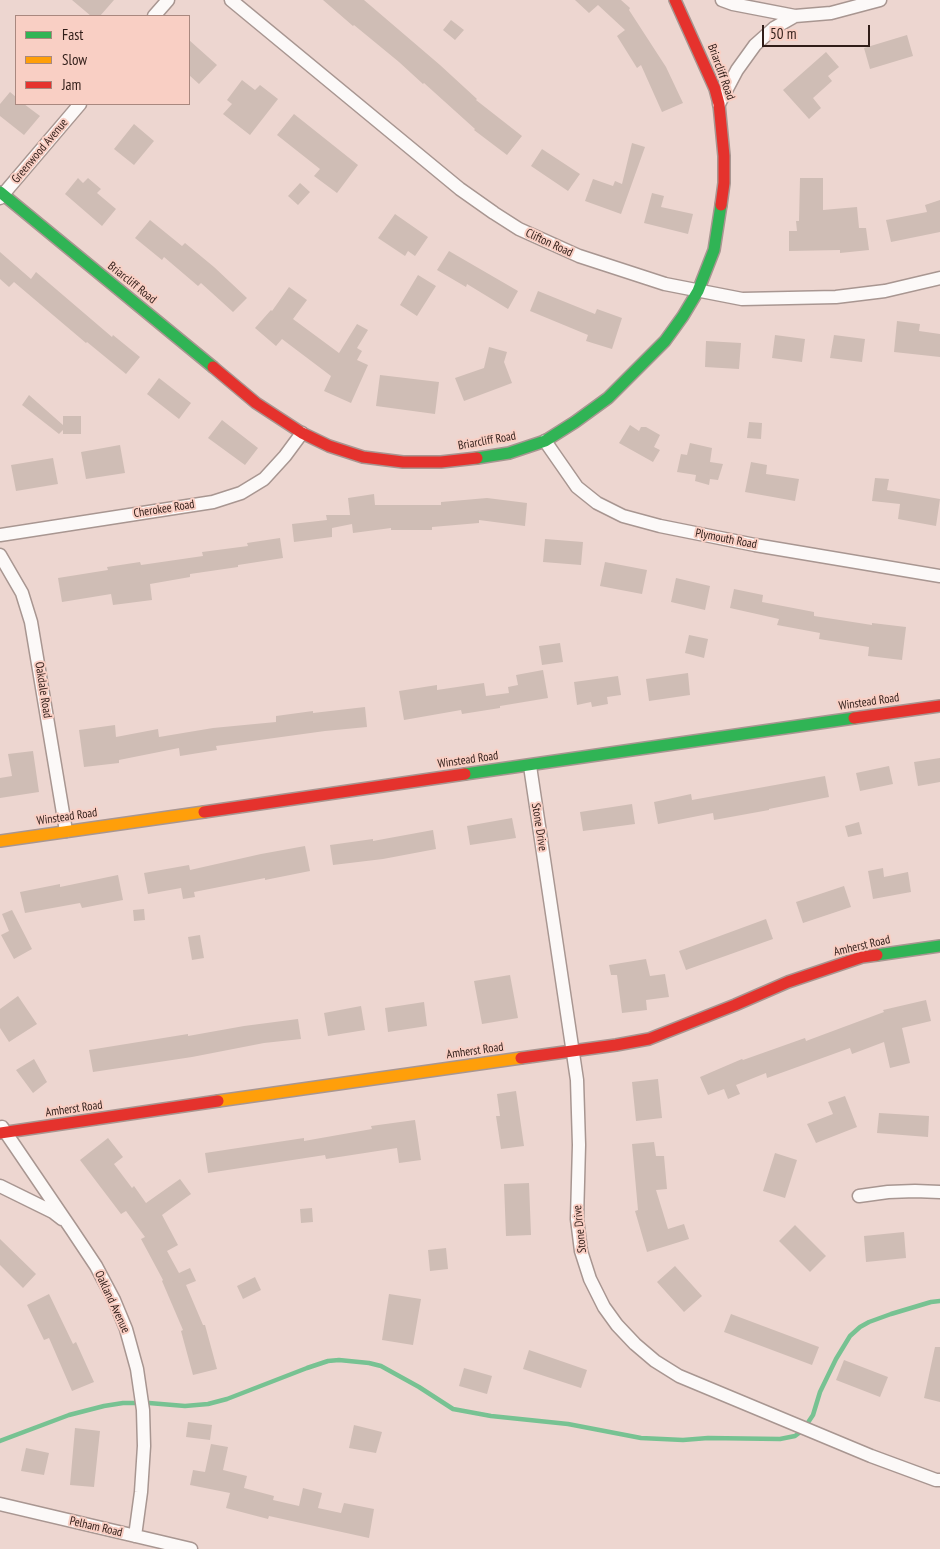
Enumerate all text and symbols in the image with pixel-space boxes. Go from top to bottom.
legend [15,15,190,105]
scale bar [765,15,872,47]
text: 50 m [770,24,796,43]
text: Fast [62,25,83,44]
street label: Briarcliff Road [704,42,738,102]
text: Slow [62,50,87,69]
text: Jam [62,75,81,94]
street label: Greenwood Avenue [9,116,71,186]
street label: Clifton Road [523,226,575,260]
street label: Briarcliff Road [105,259,159,307]
street label: Briarcliff Road [457,429,517,453]
street label: Cherokee Road [132,497,196,521]
street label: Plymouth Road [694,526,758,552]
street label: Oakdale Road [31,661,55,719]
street label: Winstead Road [838,691,900,713]
street label: Winstead Road [437,749,499,771]
street label: Stone Drive [528,802,550,852]
street label: Winstead Road [36,806,98,828]
street label: Amherst Road [832,933,892,959]
street label: Amherst Road [446,1040,504,1062]
street label: Amherst Road [45,1098,103,1120]
street label: Stone Drive [570,1204,590,1254]
street label: Oakland Avenue [91,1269,133,1335]
street label: Pelham Road [68,1514,124,1540]

